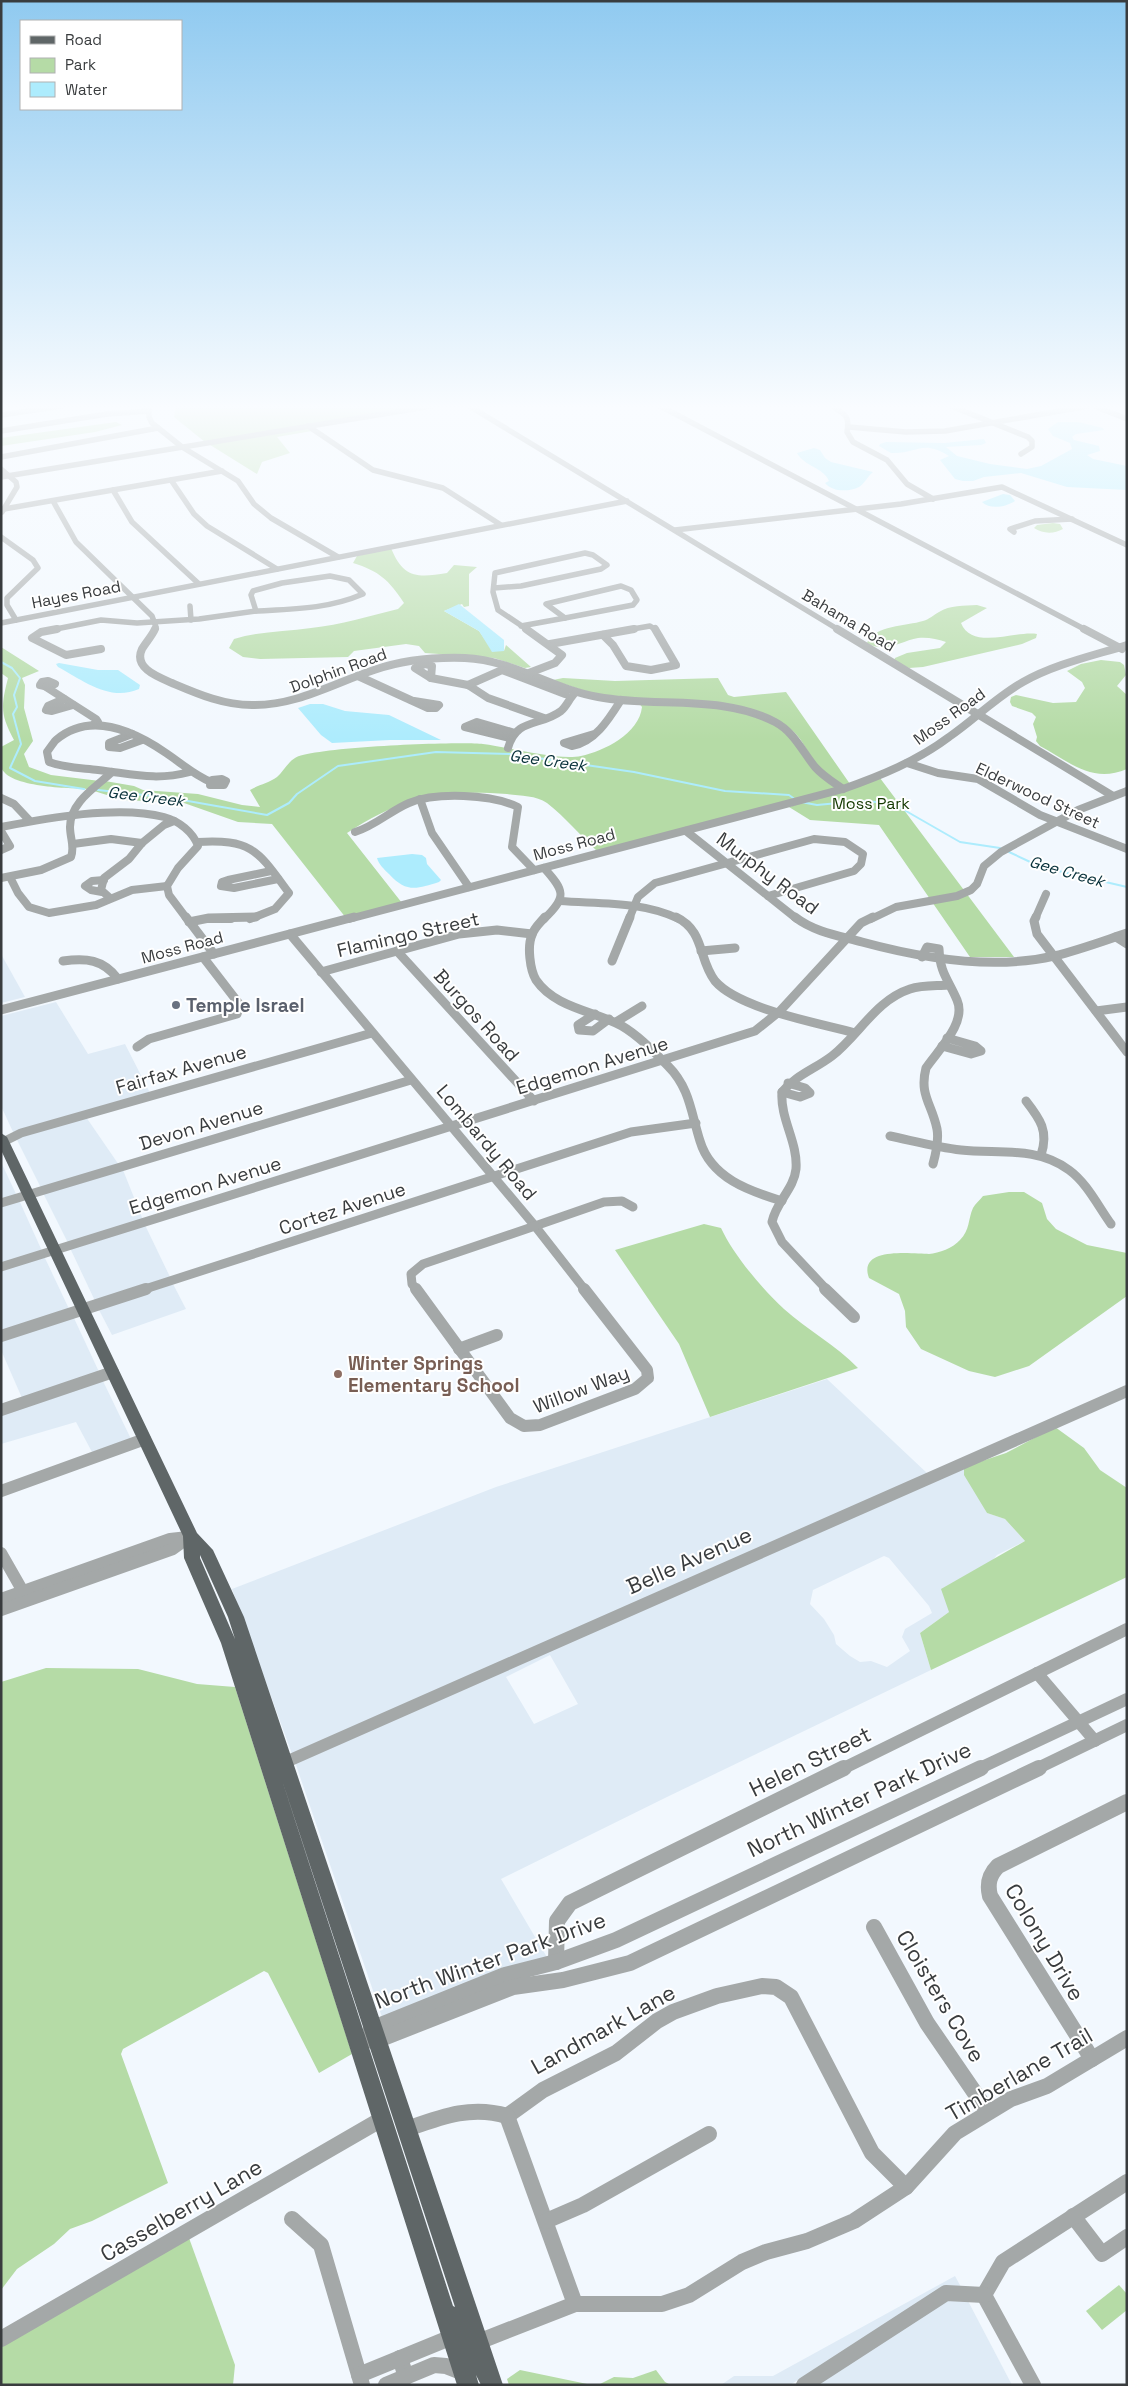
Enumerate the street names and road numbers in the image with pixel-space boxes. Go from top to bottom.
street label: Hayes Road [30,576,123,613]
street label: Bahama Road [798,584,899,657]
street label: Dolphin Road [287,643,390,698]
street label: Moss Road [909,683,989,750]
street label: Elderwood Street [972,758,1103,833]
street label: Moss Road [531,823,617,865]
street label: Murphy Road [711,827,824,920]
street label: Flamingo Street [334,906,482,963]
street label: Moss Road [139,926,225,968]
street label: Burgos Road [428,964,525,1067]
street label: Edgemon Avenue [513,1030,671,1101]
street label: Fairfax Avenue [113,1039,249,1100]
street label: Lombardy Road [431,1079,542,1205]
street label: Devon Avenue [136,1095,266,1156]
street label: Edgemon Avenue [126,1150,284,1221]
street label: Cortez Avenue [275,1176,409,1241]
street label: Willow Way [530,1360,633,1419]
street label: Belle Avenue [622,1520,756,1600]
street label: Helen Street [744,1719,876,1803]
street label: North Winter Park Drive [742,1735,976,1863]
street label: Colony Drive [999,1878,1091,2006]
street label: North Winter Park Drive [370,1905,610,2015]
street label: Cloisters Cove [890,1925,992,2067]
street label: Landmark Lane [526,1978,680,2080]
street label: Timberlane Trail [941,2021,1097,2127]
street label: Casselberry Lane [95,2152,267,2268]

